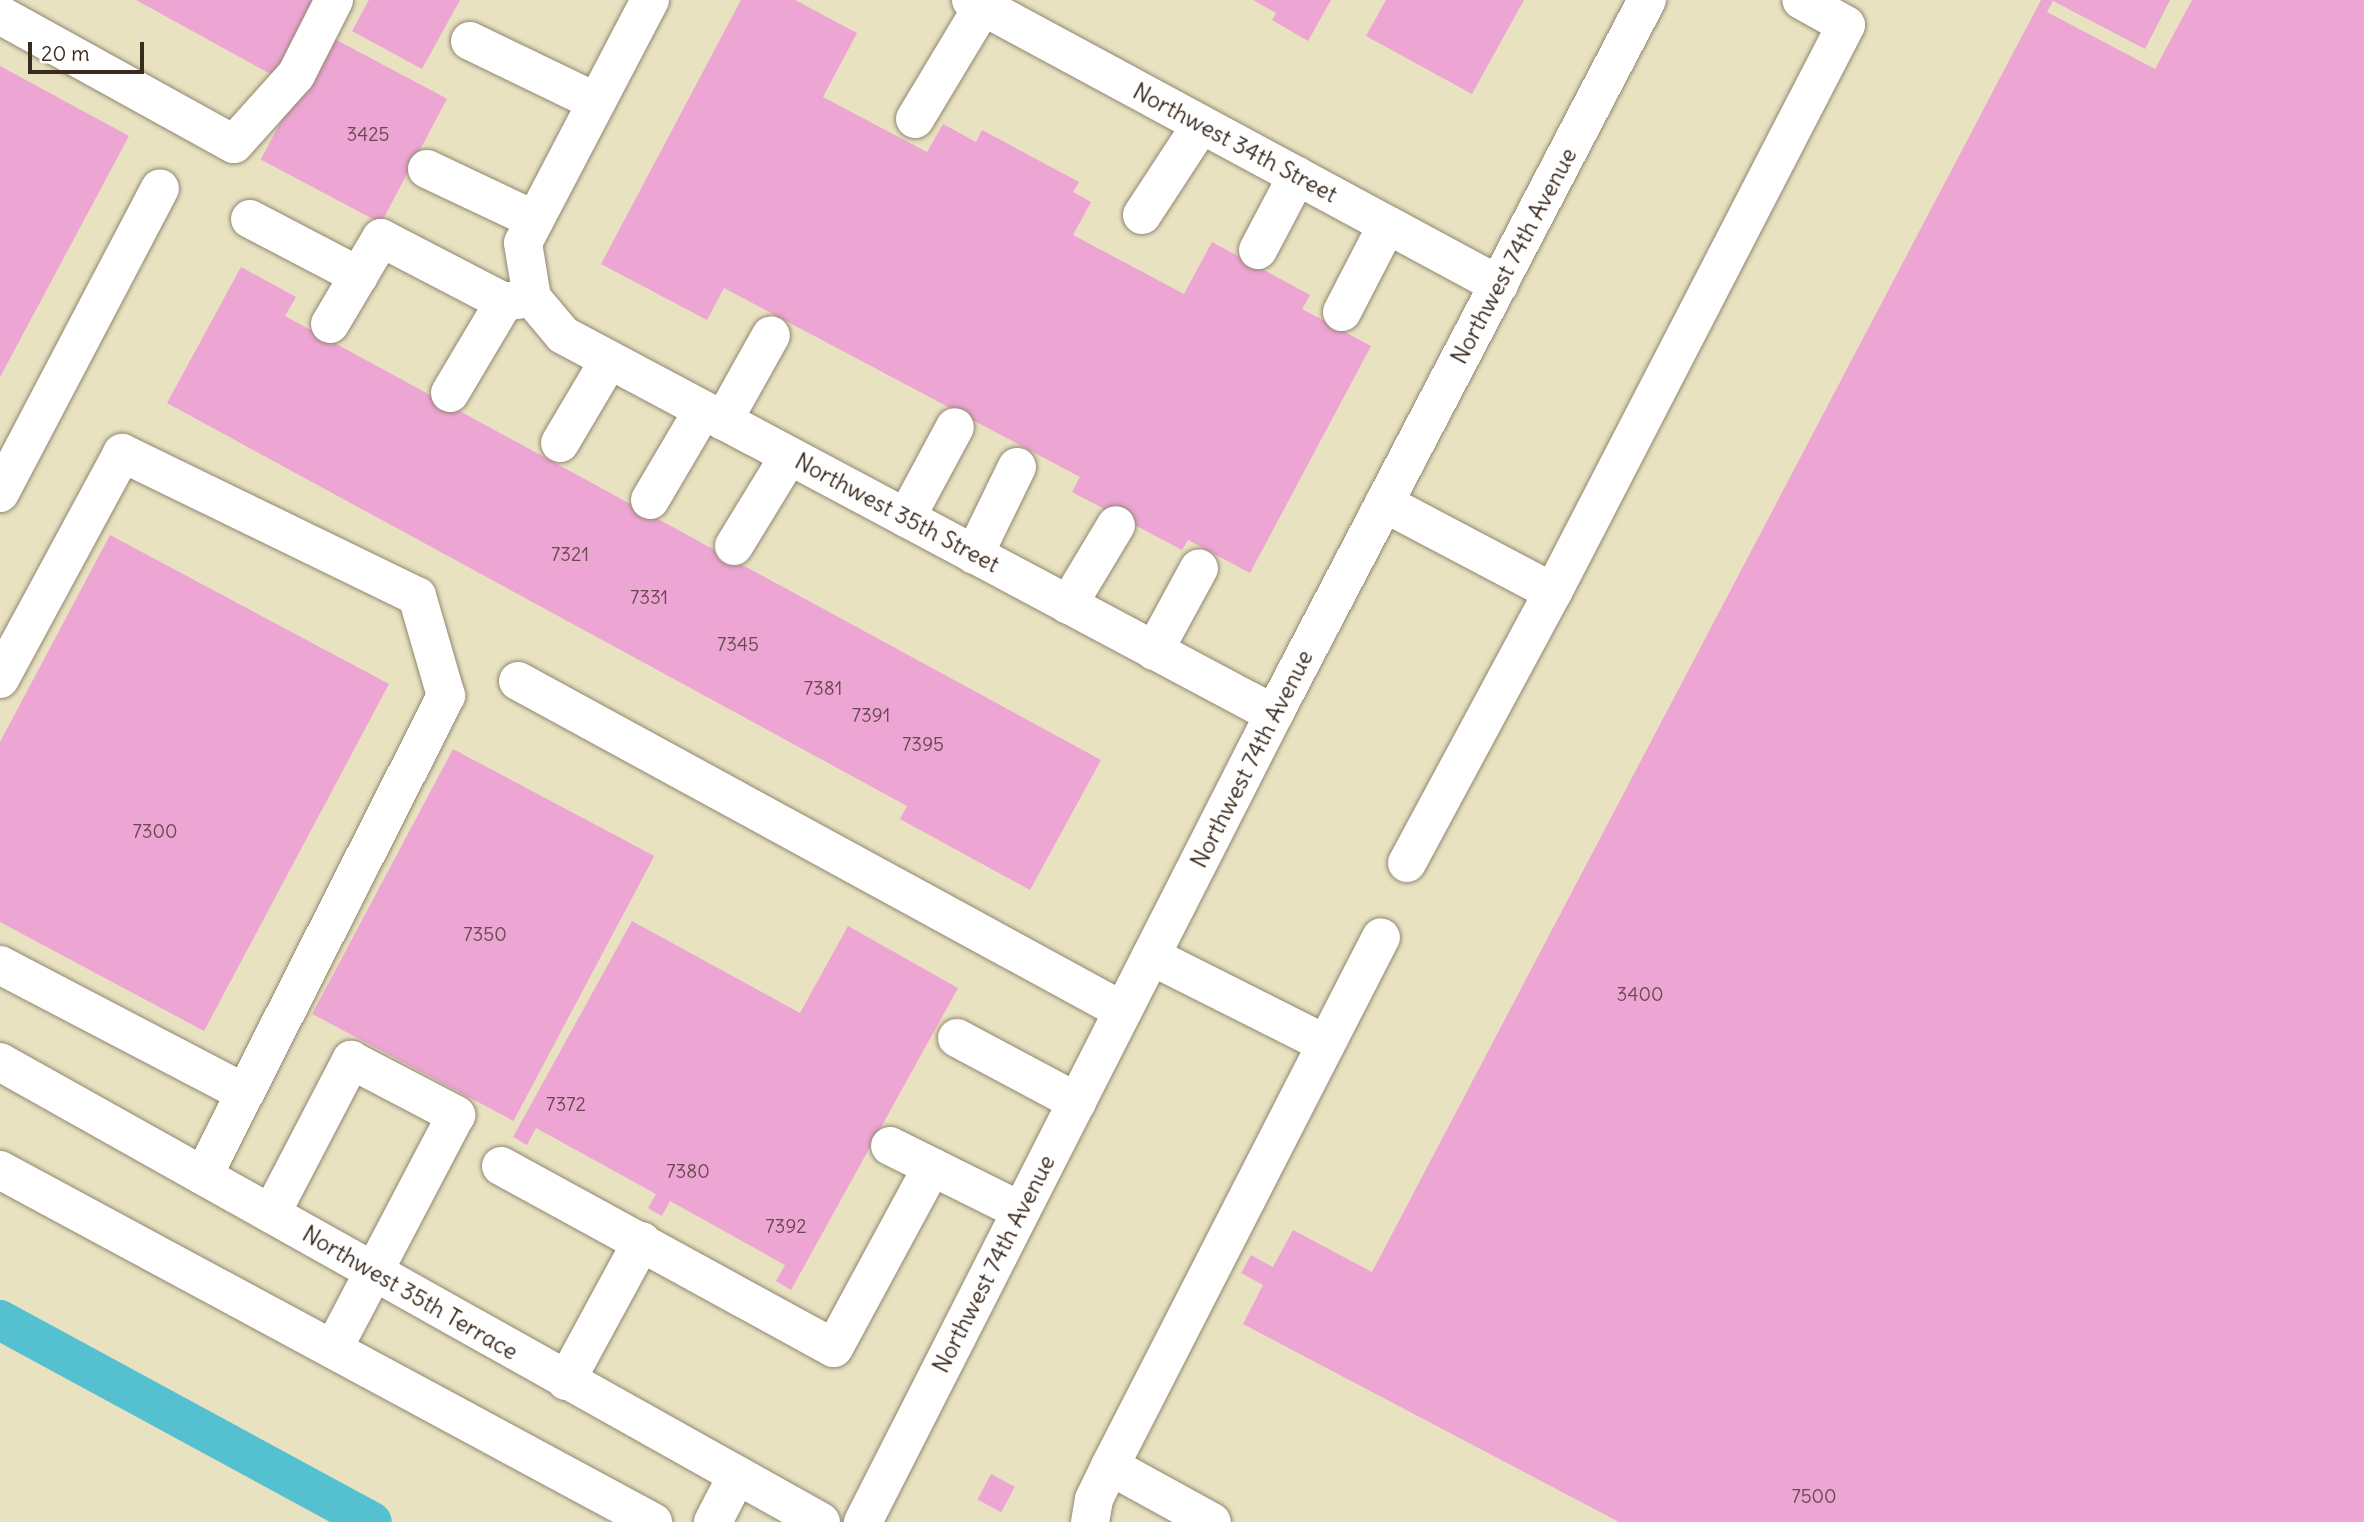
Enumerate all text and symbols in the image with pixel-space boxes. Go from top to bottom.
scale bar [32,28,147,72]
text: 20 m [41,40,90,67]
street label: Northwest 34th Street [1128,77,1342,209]
house number: 3425 [346,124,390,146]
street label: Northwest 74th Avenue [1445,143,1583,369]
street label: Northwest 35th Street [790,447,1004,579]
house number: 7321 [551,544,589,566]
house number: 7331 [630,587,668,609]
house number: 7345 [717,634,759,656]
street label: Northwest 74th Avenue [1185,646,1319,872]
house number: 7381 [804,678,842,700]
house number: 7391 [852,705,890,727]
house number: 7395 [902,734,944,756]
house number: 7300 [132,821,178,843]
house number: 7350 [463,924,507,946]
house number: 3400 [1617,984,1663,1006]
house number: 7372 [546,1094,586,1116]
street label: Northwest 74th Avenue [927,1151,1061,1377]
house number: 7380 [666,1161,710,1183]
house number: 7392 [765,1216,807,1238]
street label: Northwest 35th Terrace [298,1220,522,1366]
house number: 7500 [1791,1486,1837,1508]

